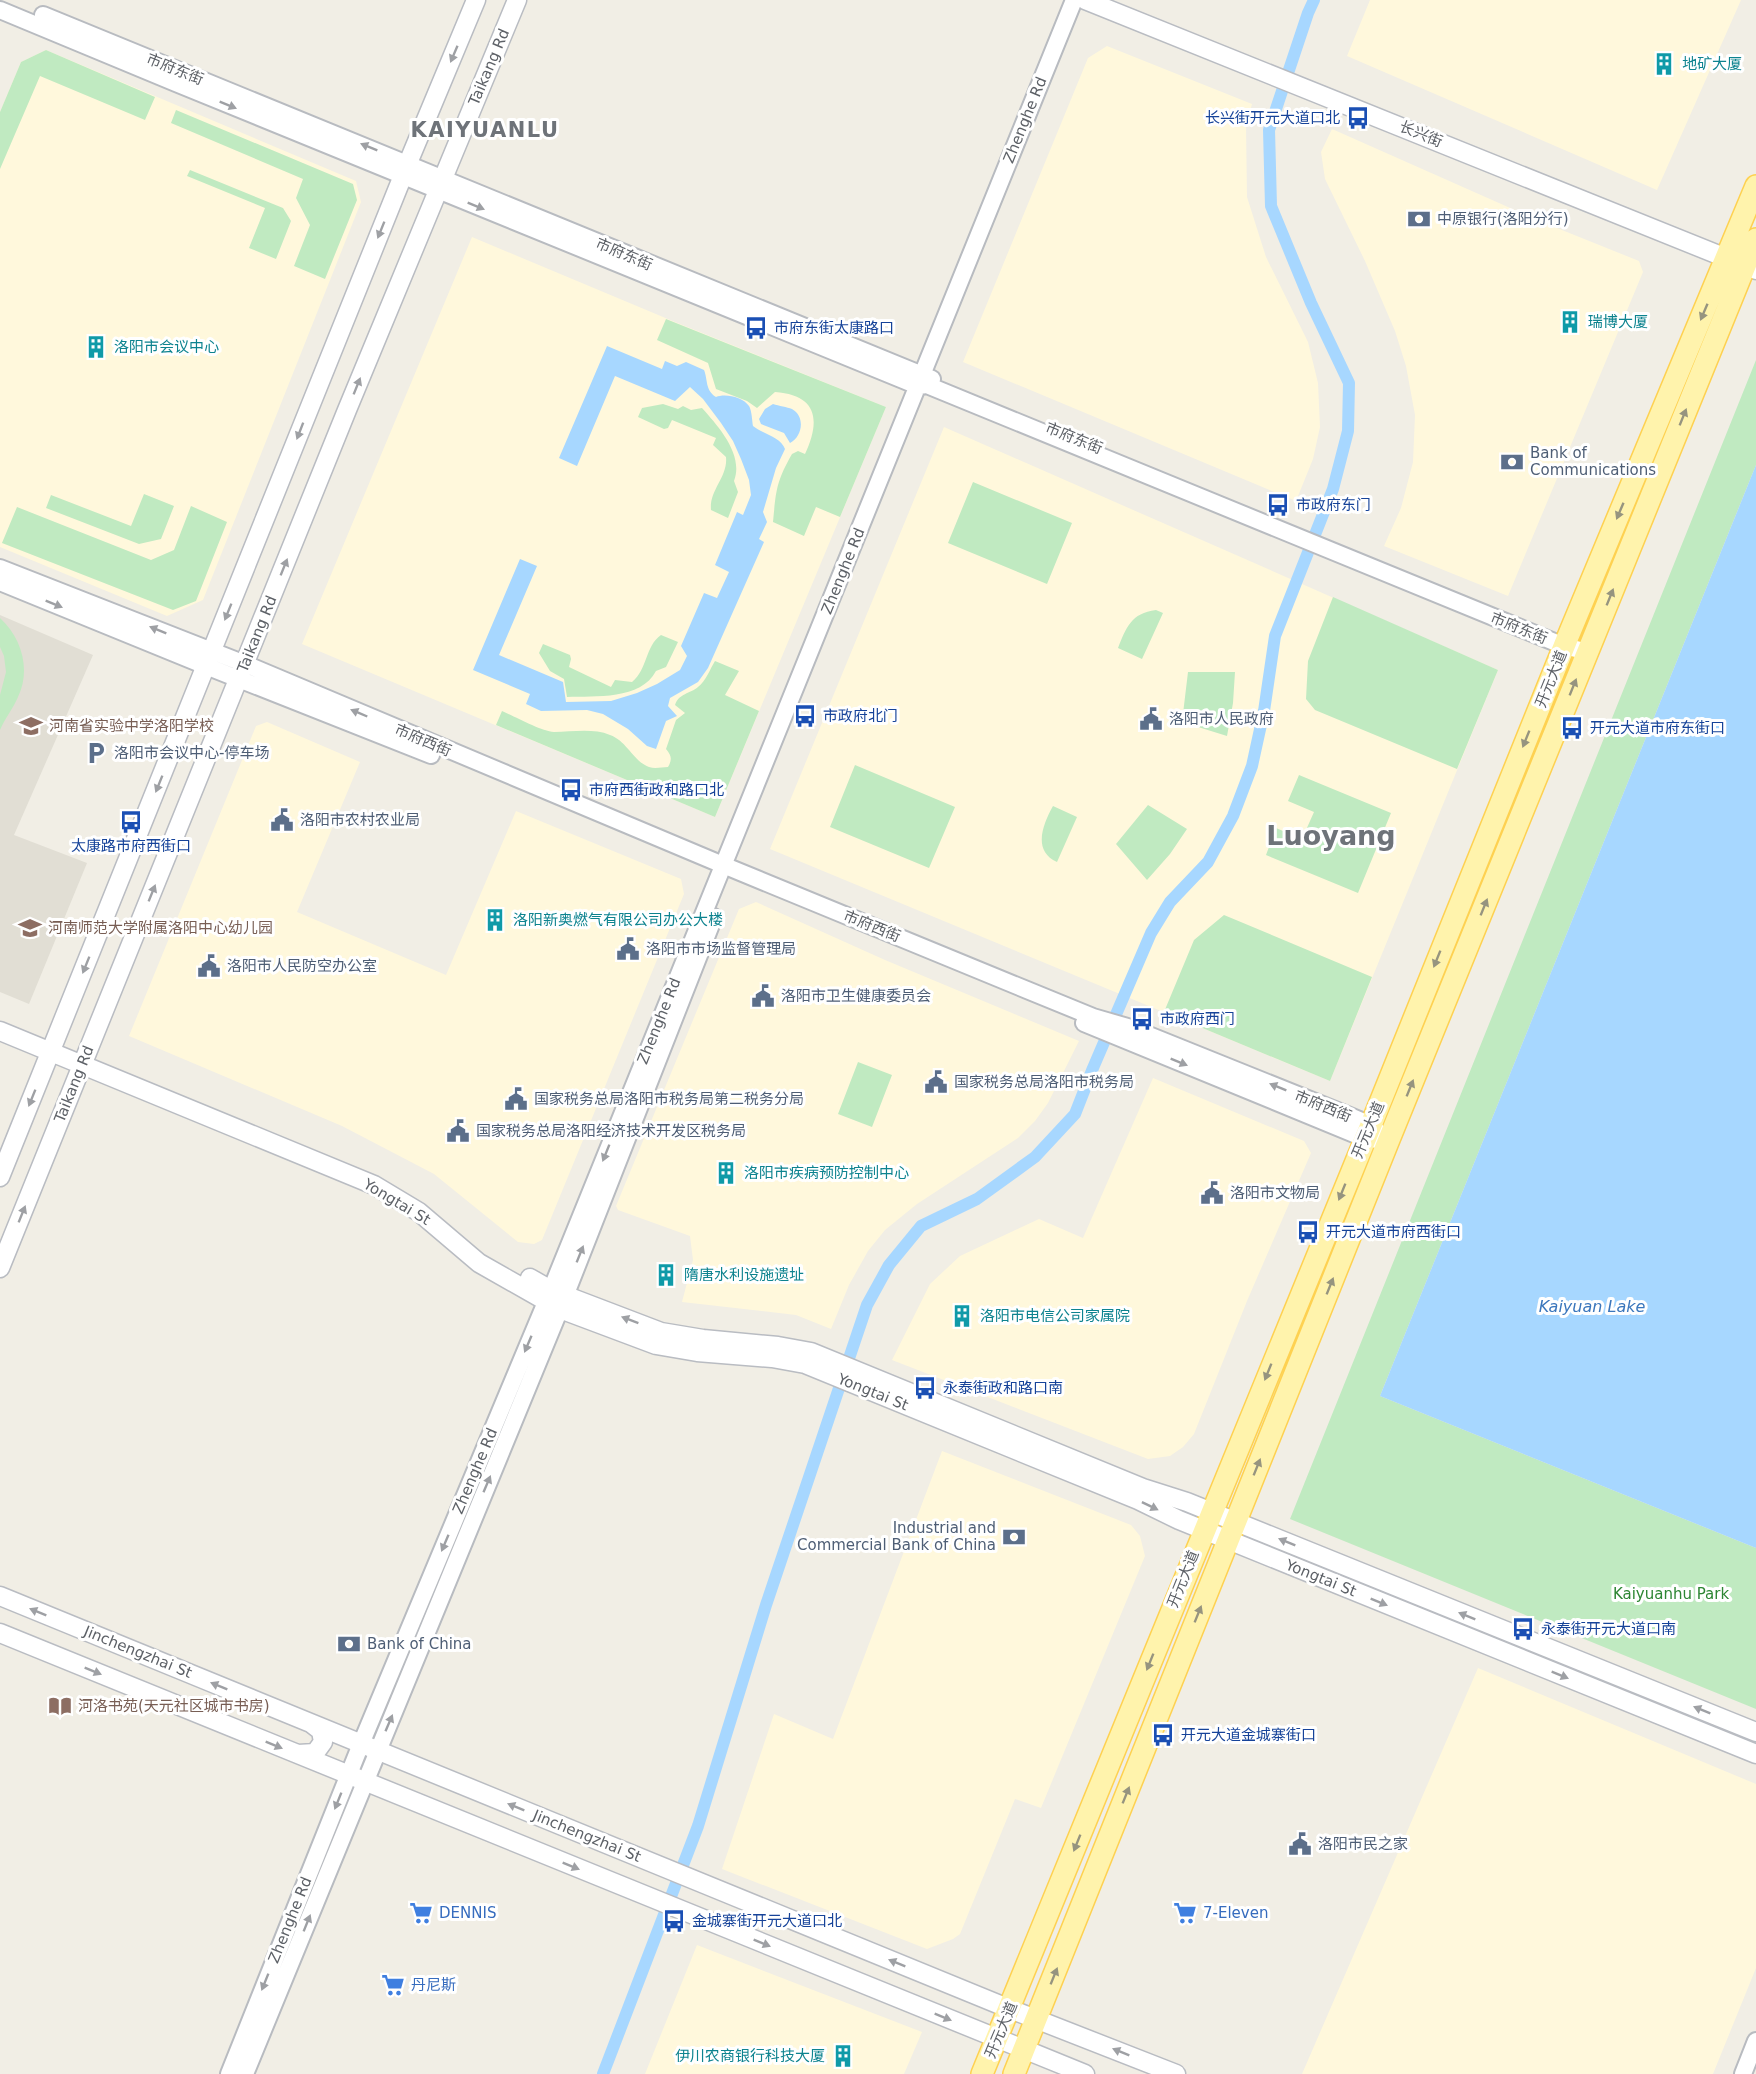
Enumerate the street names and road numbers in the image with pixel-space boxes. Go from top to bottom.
street label: Taikang Rd [464,26,513,109]
street label: 市府东街 [144,49,206,89]
street label: Zhenghe Rd [1000,74,1050,166]
street label: 长兴街 [1397,117,1445,151]
street label: 市府东街 [593,234,655,274]
street label: 市府东街 [1043,418,1105,458]
street label: Zhenghe Rd [818,525,868,617]
street label: Taikang Rd [233,593,281,676]
street label: 市府东街 [1488,608,1550,648]
street label: 开元大道 [1531,648,1571,710]
street label: 市府西街 [392,720,454,760]
street label: 市府西街 [841,906,903,946]
street label: Zhenghe Rd [634,975,684,1067]
street label: Taikang Rd [50,1043,98,1126]
street label: 市府西街 [1292,1086,1354,1126]
street label: 开元大道 [1348,1099,1388,1161]
street label: Yongtai St [359,1175,434,1229]
street label: Yongtai St [834,1369,911,1414]
street label: Zhenghe Rd [449,1425,501,1517]
street label: 开元大道 [1163,1548,1203,1610]
street label: Yongtai St [1282,1555,1359,1600]
street label: Jinchengzhai St [80,1622,195,1682]
street label: Jinchengzhai St [529,1806,644,1866]
street label: Zhenghe Rd [265,1874,315,1966]
street label: 开元大道 [981,1999,1021,2061]

